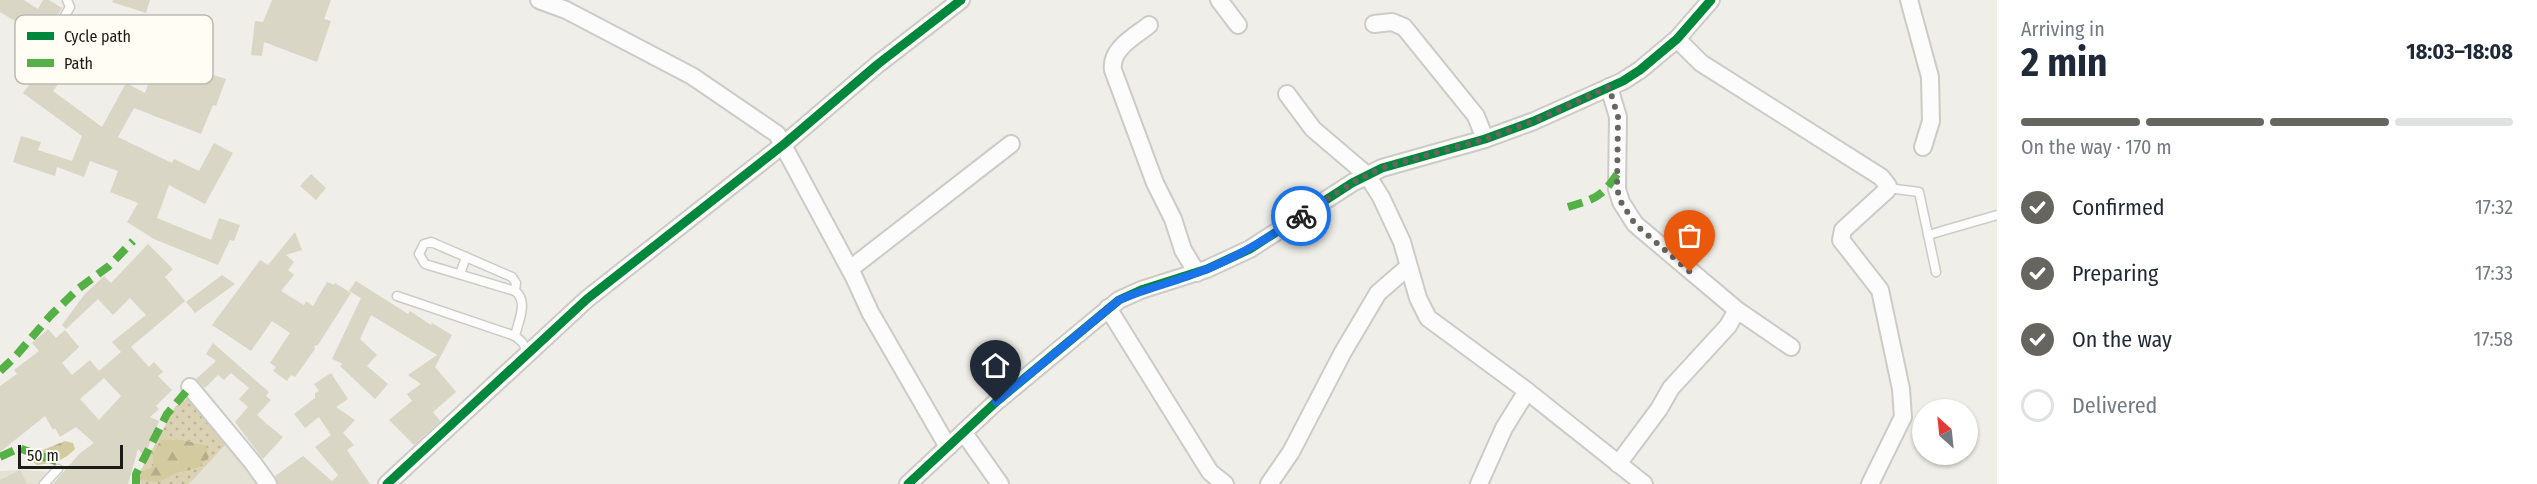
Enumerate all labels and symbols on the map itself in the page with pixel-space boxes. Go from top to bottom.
legend [15,15,213,84]
text: Cycle path [64,27,131,46]
text: Path [64,54,93,73]
courier [1271,186,1331,246]
pin [1664,210,1715,272]
pin [970,340,1021,402]
north arrow [1912,399,1978,465]
scale bar [18,442,123,470]

